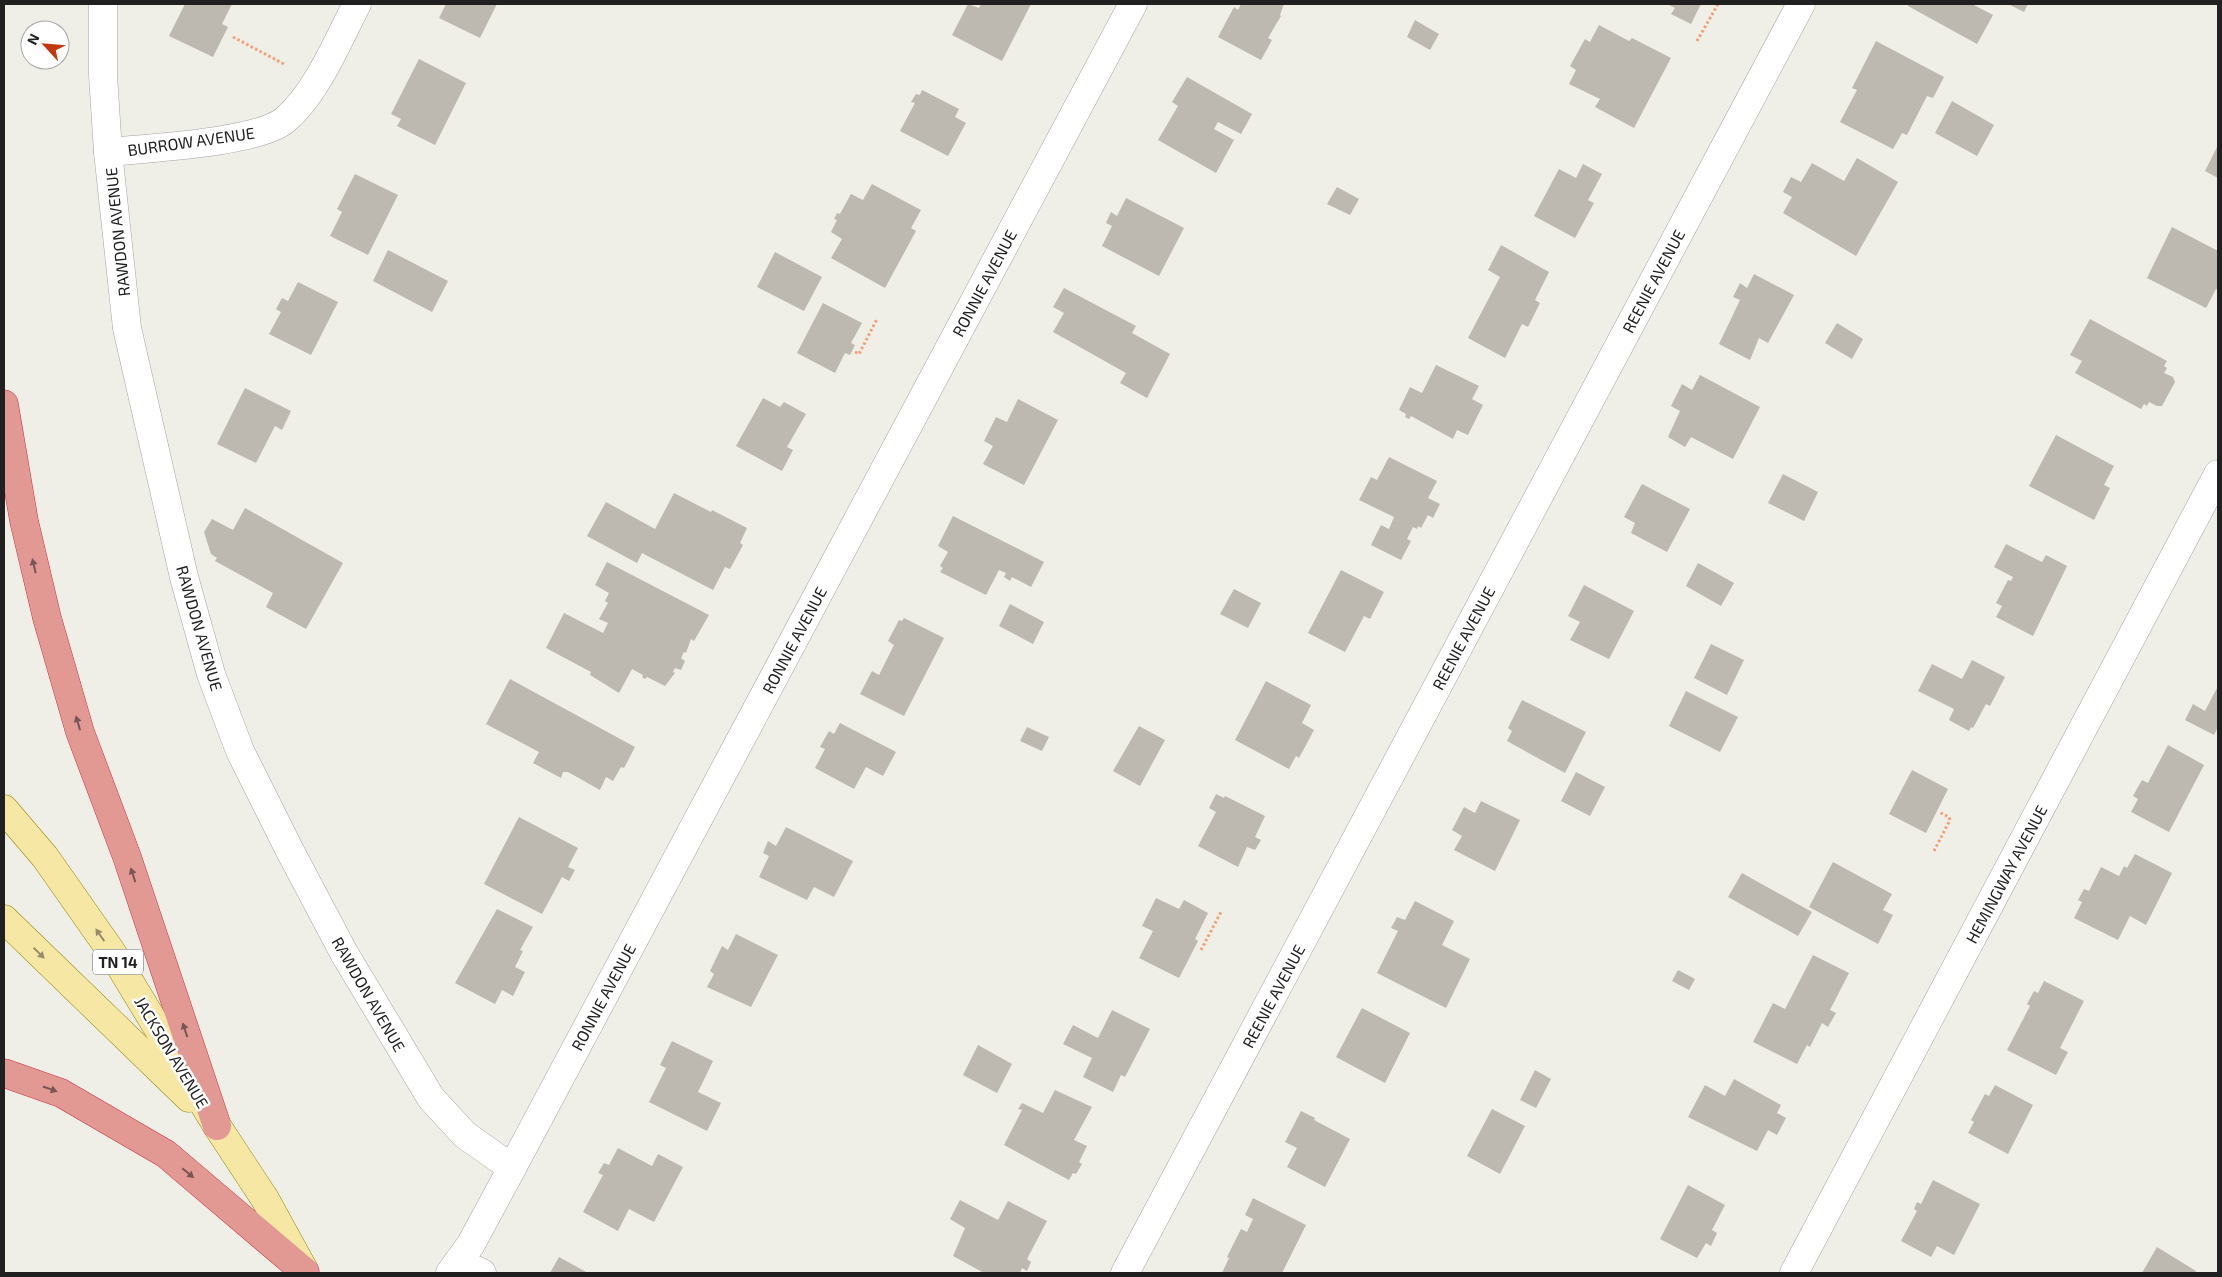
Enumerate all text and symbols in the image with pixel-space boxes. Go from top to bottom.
north arrow [20,20,70,70]
text: N [23,31,43,47]
street label: BURROW AVENUE [126,123,256,159]
street label: RAWDON AVENUE [101,167,133,297]
street label: RONNIE AVENUE [948,226,1020,340]
street label: REENIE AVENUE [1618,226,1688,336]
one-way arrow [30,559,38,574]
street label: RAWDON AVENUE [173,563,227,693]
street label: RONNIE AVENUE [758,583,830,697]
street label: REENIE AVENUE [1428,583,1498,693]
one-way arrow [73,715,81,730]
street label: HEMINGWAY AVENUE [1961,802,2051,946]
one-way arrow [129,868,136,883]
one-way arrow [95,928,105,942]
street label: RAWDON AVENUE [328,933,410,1055]
street label: RONNIE AVENUE [567,940,639,1054]
street label: REENIE AVENUE [1238,941,1308,1051]
one-way arrow [32,947,44,959]
road number: TN 14 [93,950,143,974]
street label: JACKSON AVENUE [131,993,213,1111]
one-way arrow [180,1022,188,1037]
one-way arrow [42,1086,57,1093]
one-way arrow [182,1167,195,1178]

